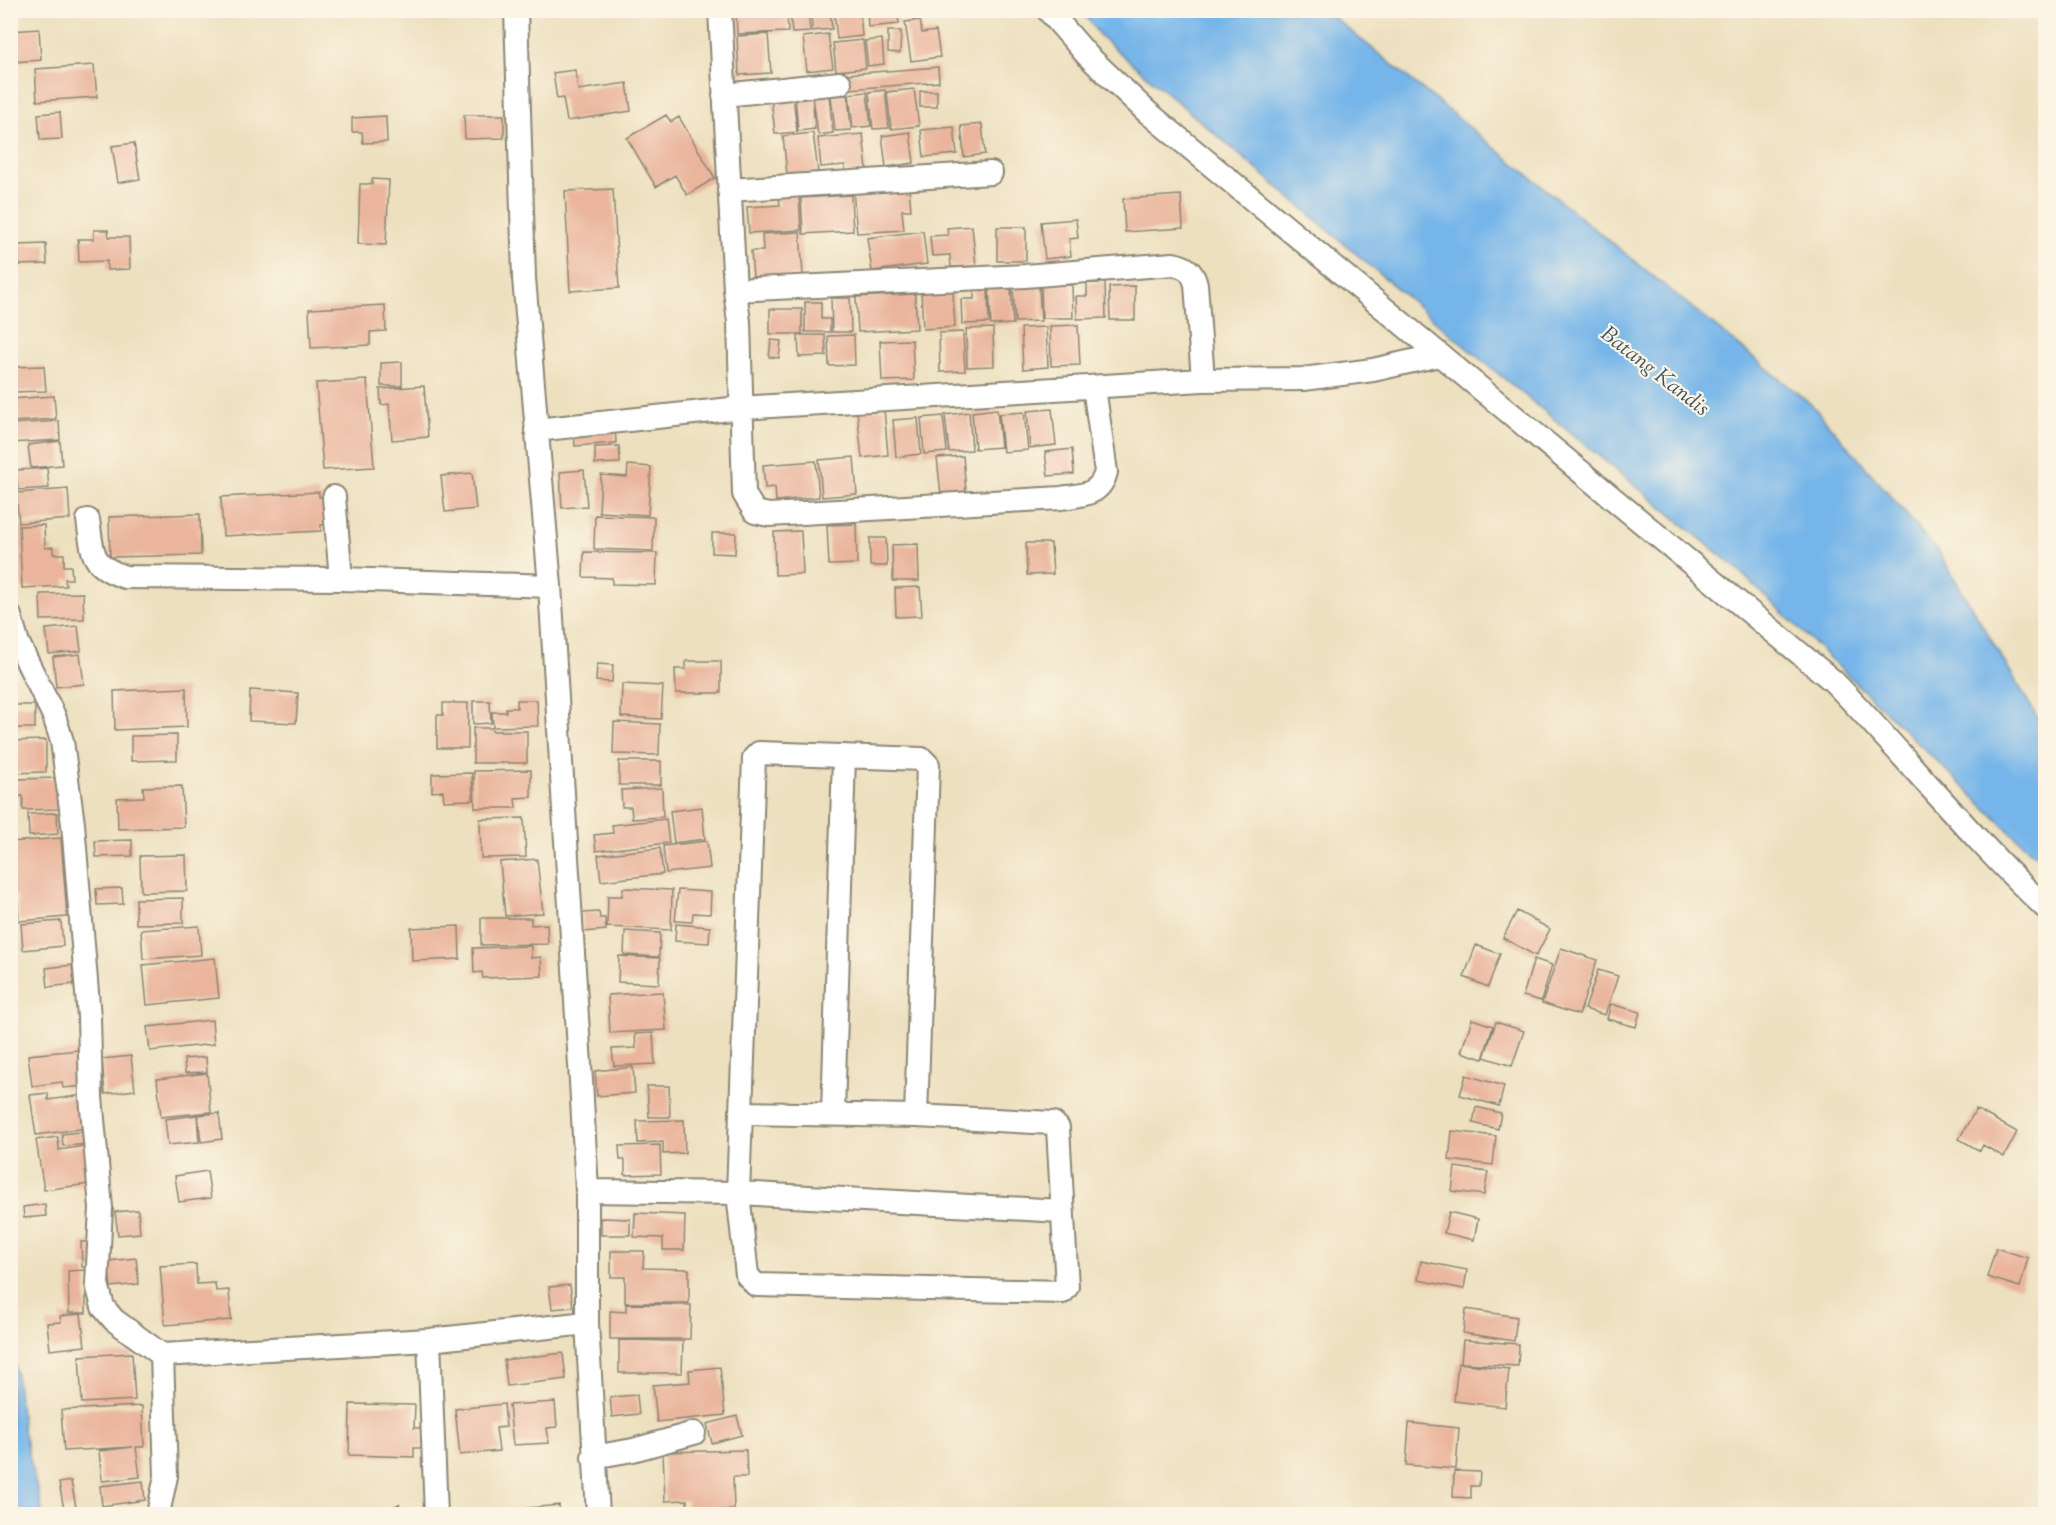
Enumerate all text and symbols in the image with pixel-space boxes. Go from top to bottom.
water label: Batang Kandis [1593,320,1715,425]

